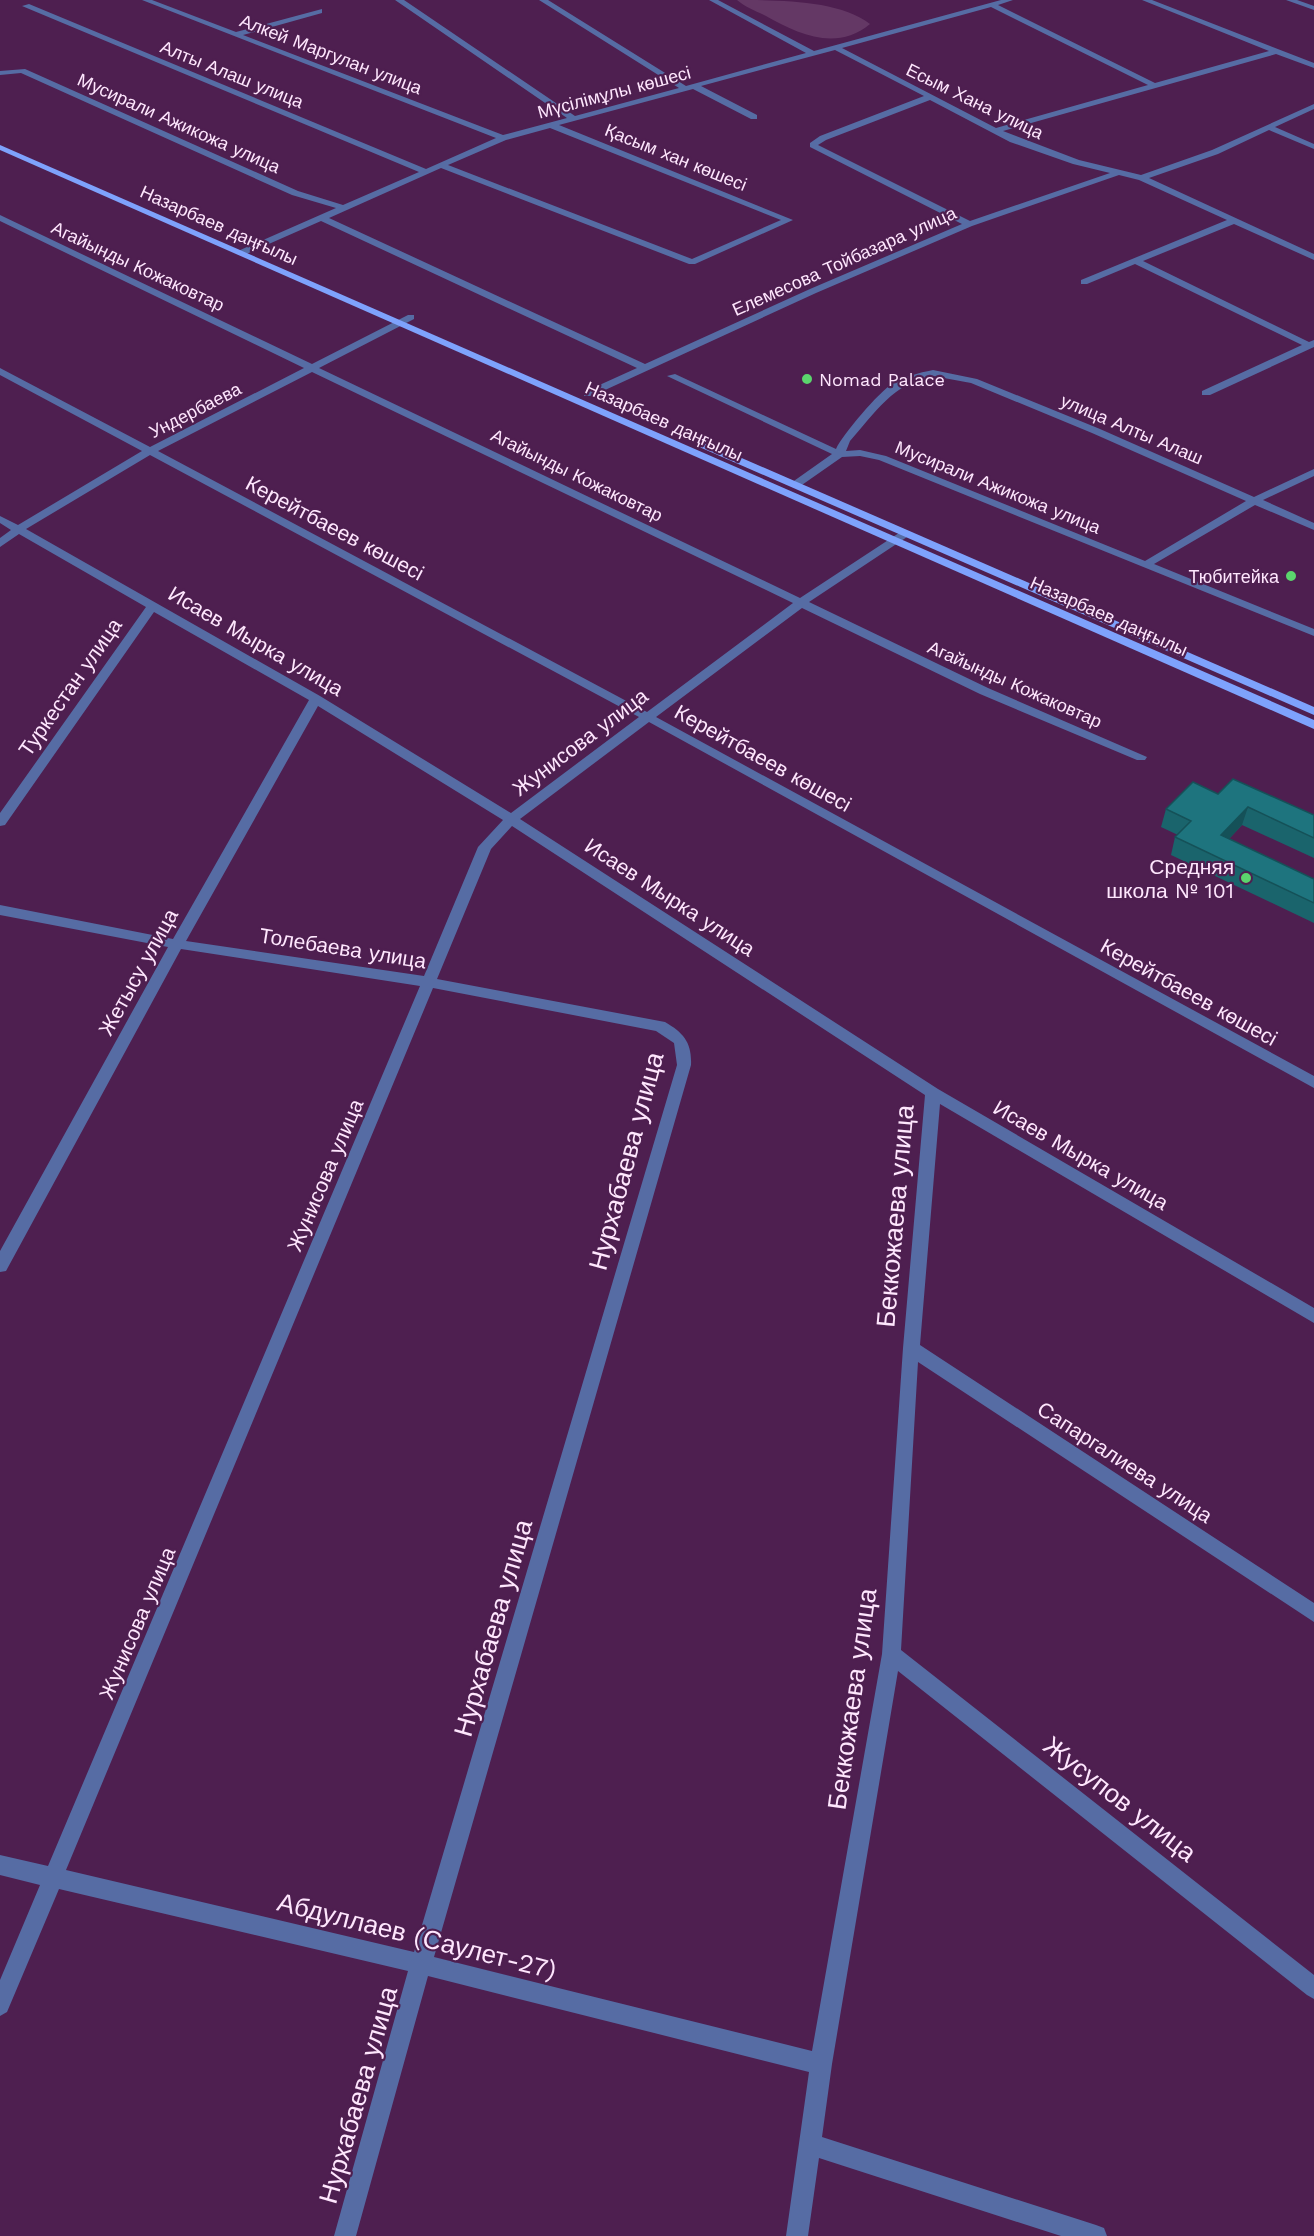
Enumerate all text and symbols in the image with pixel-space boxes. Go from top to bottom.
street label: Алкей Маргулан улица [237,10,426,99]
street label: Алты Алаш улица [157,36,307,113]
street label: Есым Хана улица [903,59,1048,144]
street label: Мүсілімұлы көшесі [535,61,693,123]
street label: Мусирали Ажикожа улица [74,69,284,178]
street label: Қасым хан көшесі [602,119,750,195]
street label: Назарбаев даңғылы [137,181,301,269]
street label: Елемесова Тойбазара улица [729,202,960,320]
street label: Агайынды Кожаковтар [48,217,228,315]
place label: Nomad Palace [819,369,945,390]
marker: Nomad Palace [800,372,814,386]
street label: Ундербаева [146,377,245,442]
street label: Назарбаев даңғылы [582,377,746,465]
street label: улица Алты Алаш [1058,390,1206,468]
street label: Агайынды Кожаковтар [488,424,666,526]
street label: Мусирали Ажикожа улица [892,436,1105,538]
street label: Керейтбаеев көшесі [242,470,428,586]
place label: Тюбитейка [1189,566,1280,587]
marker: Тюбитейка [1284,569,1298,583]
street label: Назарбаев даңғылы [1027,572,1191,660]
street label: Исаев Мырка улица [164,581,348,701]
street label: Туркестан улица [13,613,127,761]
street label: Агайынды Кожаковтар [925,636,1105,732]
street label: Жунисова улица [507,683,653,801]
street label: Керейтбаеев көшесі [670,699,856,817]
street label: Исаев Мырка улица [580,833,760,962]
place label: Средняя школа № 101 [1106,854,1234,903]
marker: Средняя школа № 101 [1239,871,1253,885]
street label: Жетысу улица [93,904,183,1040]
street label: Толебаева улица [258,922,428,974]
street label: Керейтбаеев көшесі [1096,933,1282,1051]
street label: Нурхабаева улица [582,1048,670,1273]
street label: Жунисова улица [282,1095,368,1255]
street label: Исаев Мырка улица [989,1095,1173,1215]
street label: Беккожаева улица [870,1103,920,1329]
street label: Сапаргалиева улица [1033,1396,1218,1528]
street label: Нурхабаева улица [448,1516,538,1740]
street label: Жунисова улица [94,1543,180,1703]
street label: Беккожаева улица [822,1586,882,1812]
street label: Жусупов улица [1038,1730,1203,1868]
street label: Абдуллаев (Саулет-27) [274,1887,560,1985]
street label: Нурхабаева улица [313,1983,403,2207]

